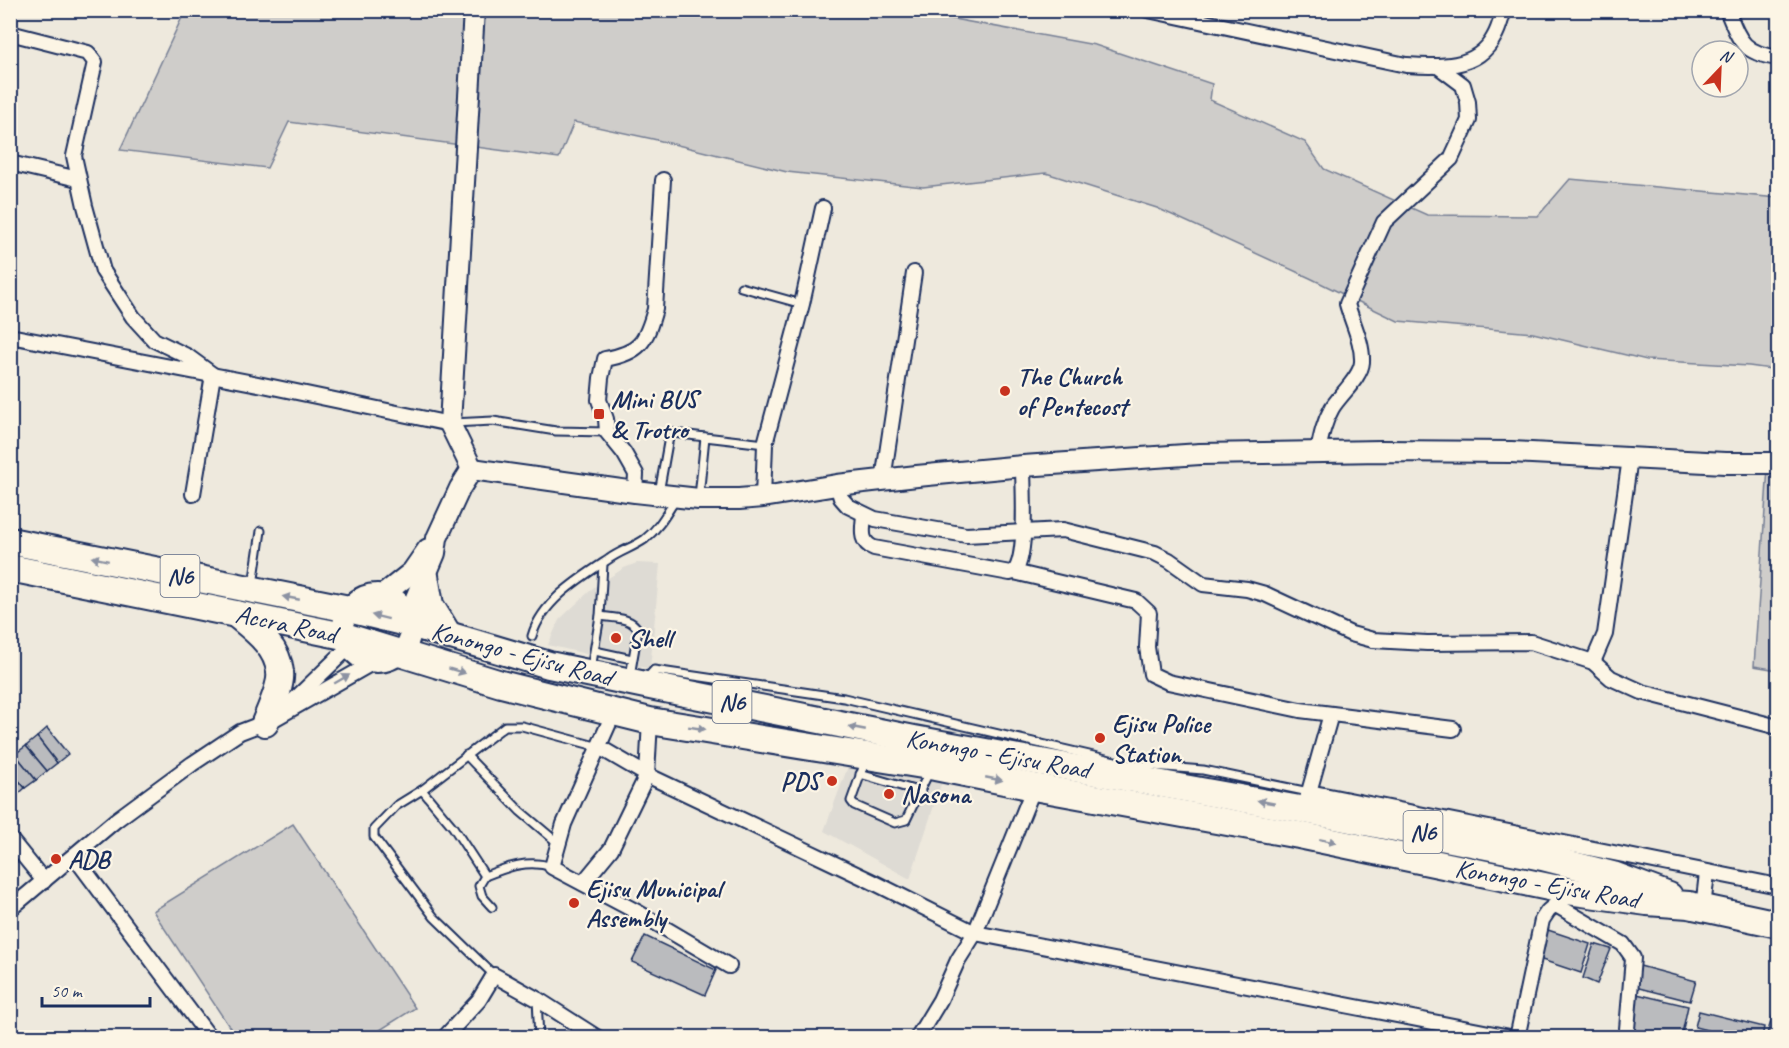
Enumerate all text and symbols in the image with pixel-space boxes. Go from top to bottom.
north arrow [1690,39,1750,99]
text: N [1717,45,1737,68]
place label: The Church of Pentecost [1017,360,1132,423]
place label: Mini BUS & Trotro [611,383,702,446]
marker: The Church of Pentecost [998,384,1012,398]
marker: Mini BUS & Trotro [592,407,606,421]
one-way arrow [91,554,110,563]
road number: N6 [160,555,200,597]
one-way arrow [282,593,301,602]
street label: Accra Road [233,597,343,652]
one-way arrow [371,611,389,621]
street label: Konongo - Ejisu Road [428,614,620,695]
place label: Shell [628,622,677,655]
marker: Shell [609,631,623,645]
one-way arrow [448,667,466,676]
one-way arrow [334,674,351,684]
road number: N6 [712,681,752,723]
place label: Ejisu Police Station [1112,707,1213,770]
street label: Konongo - Ejisu Road [904,722,1096,787]
one-way arrow [687,723,706,732]
one-way arrow [847,723,866,732]
marker: Ejisu Police Station [1093,731,1107,745]
place label: PDS [780,765,824,798]
marker: PDS [825,774,839,788]
one-way arrow [985,775,1004,784]
place label: Nasona [901,778,972,811]
marker: Nasona [882,787,896,801]
one-way arrow [1256,797,1275,806]
road number: N6 [1404,811,1442,853]
one-way arrow [1319,836,1337,846]
place label: ADB [68,843,113,876]
marker: ADB [49,852,63,866]
street label: Konongo - Ejisu Road [1453,852,1645,917]
place label: Ejisu Municipal Assembly [586,872,726,935]
marker: Ejisu Municipal Assembly [567,896,581,910]
scale bar [42,970,150,1008]
text: 50 m [51,980,84,1002]

